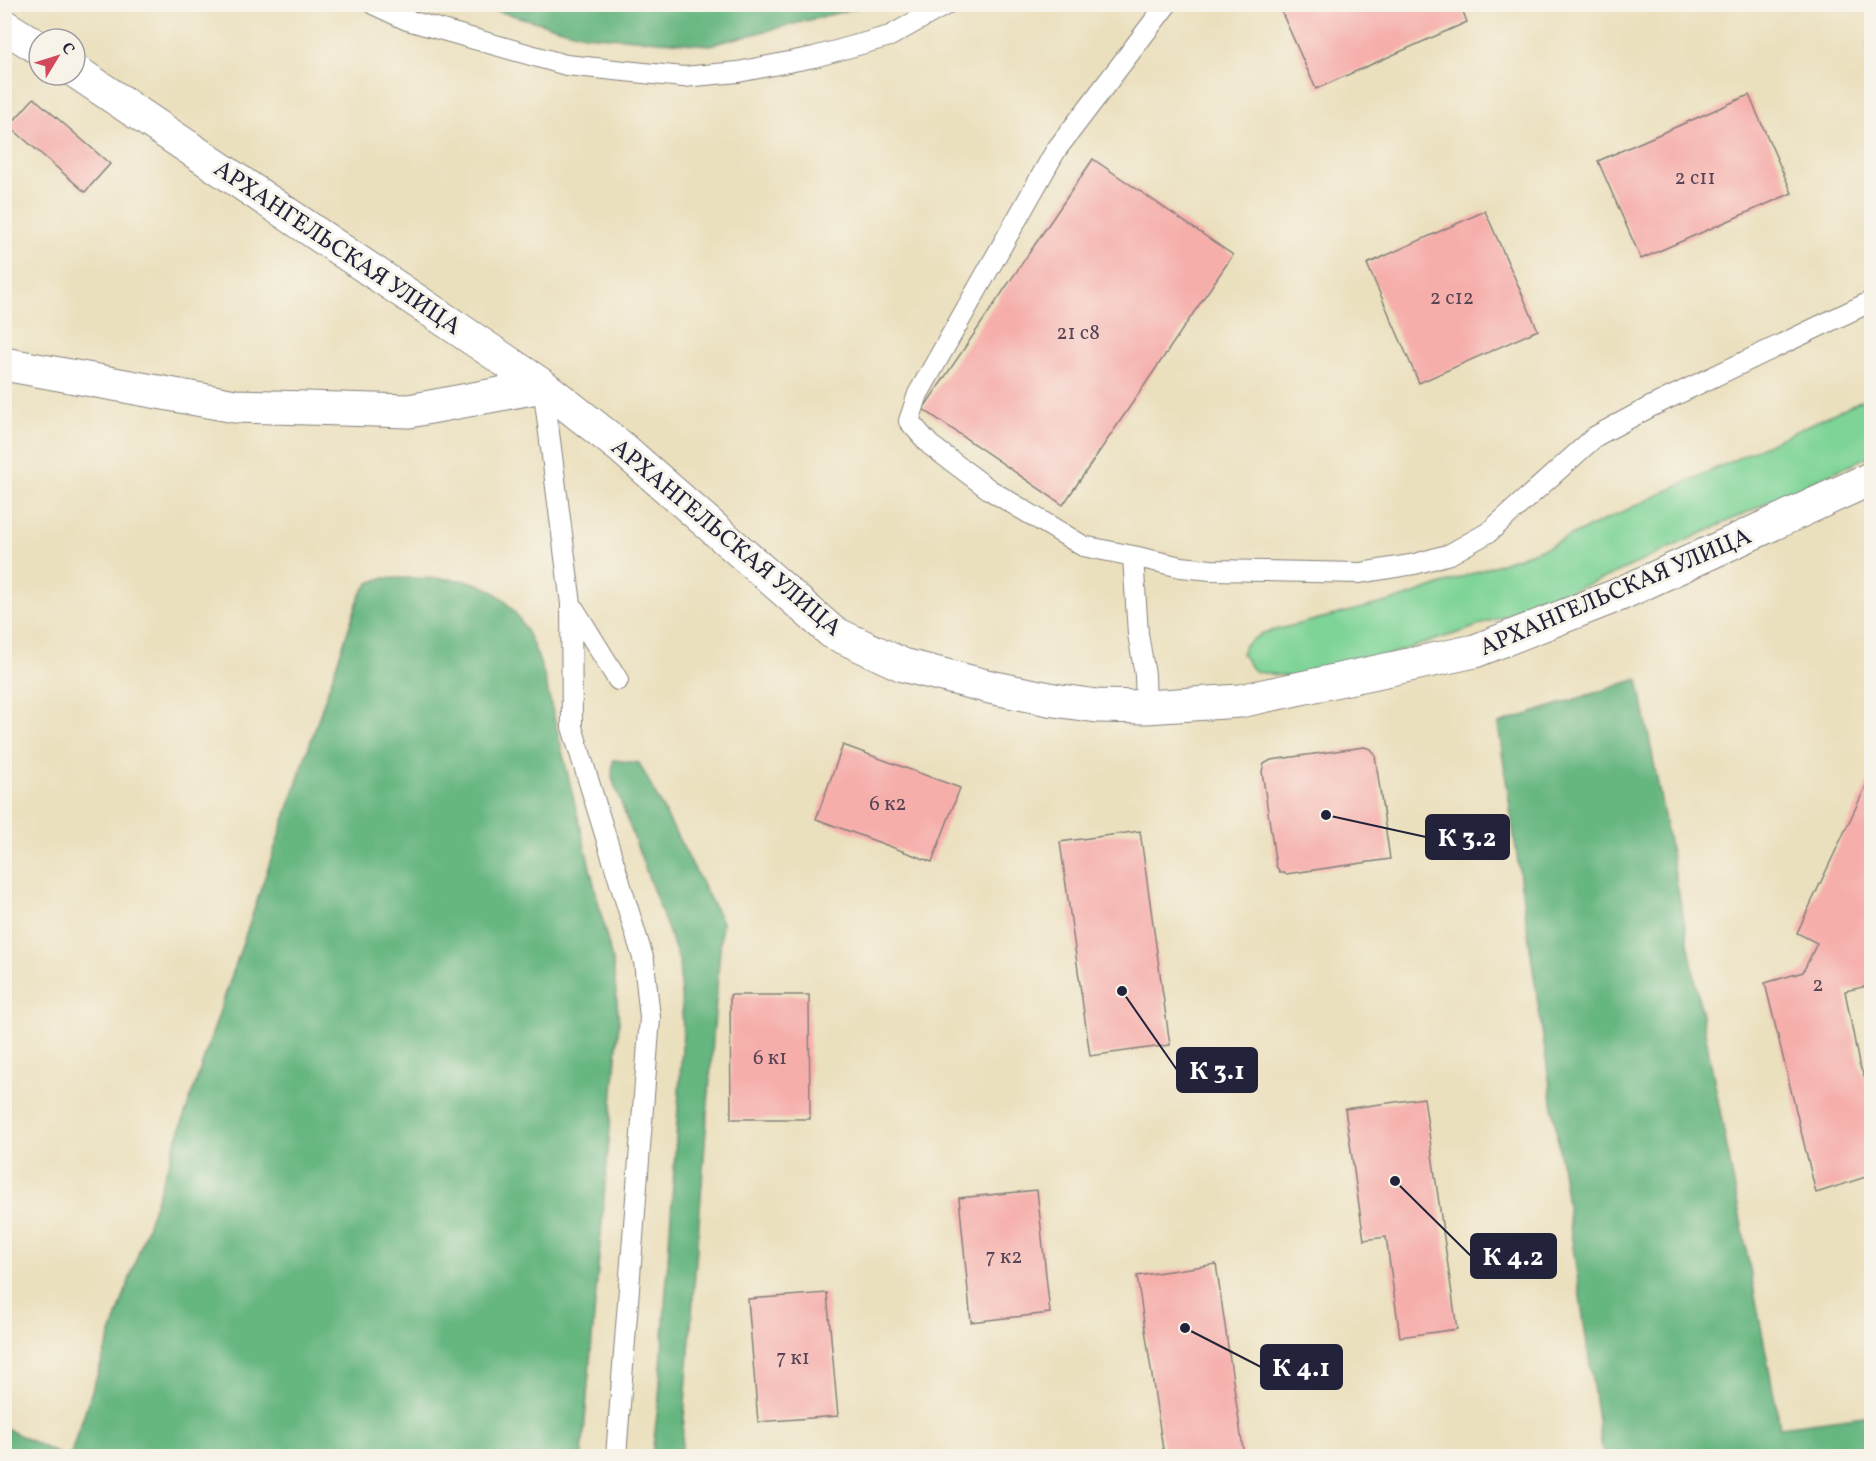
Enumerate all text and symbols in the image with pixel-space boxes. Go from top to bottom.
north arrow [27,27,87,87]
text: С [55,38,79,60]
street label: АРХАНГЕЛЬСКАЯ УЛИЦА [206,153,467,344]
house number: 2 с11 [1674,164,1716,193]
house number: 2 с12 [1430,284,1474,313]
house number: 21 с8 [1056,319,1100,348]
street label: АРХАНГЕЛЬСКАЯ УЛИЦА [603,432,849,645]
street label: АРХАНГЕЛЬСКАЯ УЛИЦА [1475,520,1757,666]
house number: 6 к2 [869,790,907,819]
callout: К 3.2 [1426,815,1509,859]
text: К 3.2 [1438,821,1496,857]
house number: 2 [1812,971,1824,1000]
house number: 6 к1 [753,1044,787,1073]
callout: К 3.1 [1177,1048,1257,1092]
text: К 3.1 [1189,1054,1245,1090]
callout: К 4.2 [1471,1234,1556,1278]
text: К 4.2 [1483,1240,1543,1276]
house number: 7 к2 [986,1243,1022,1272]
house number: 7 к1 [776,1344,810,1373]
callout: К 4.1 [1261,1345,1342,1389]
text: К 4.1 [1272,1351,1330,1387]

